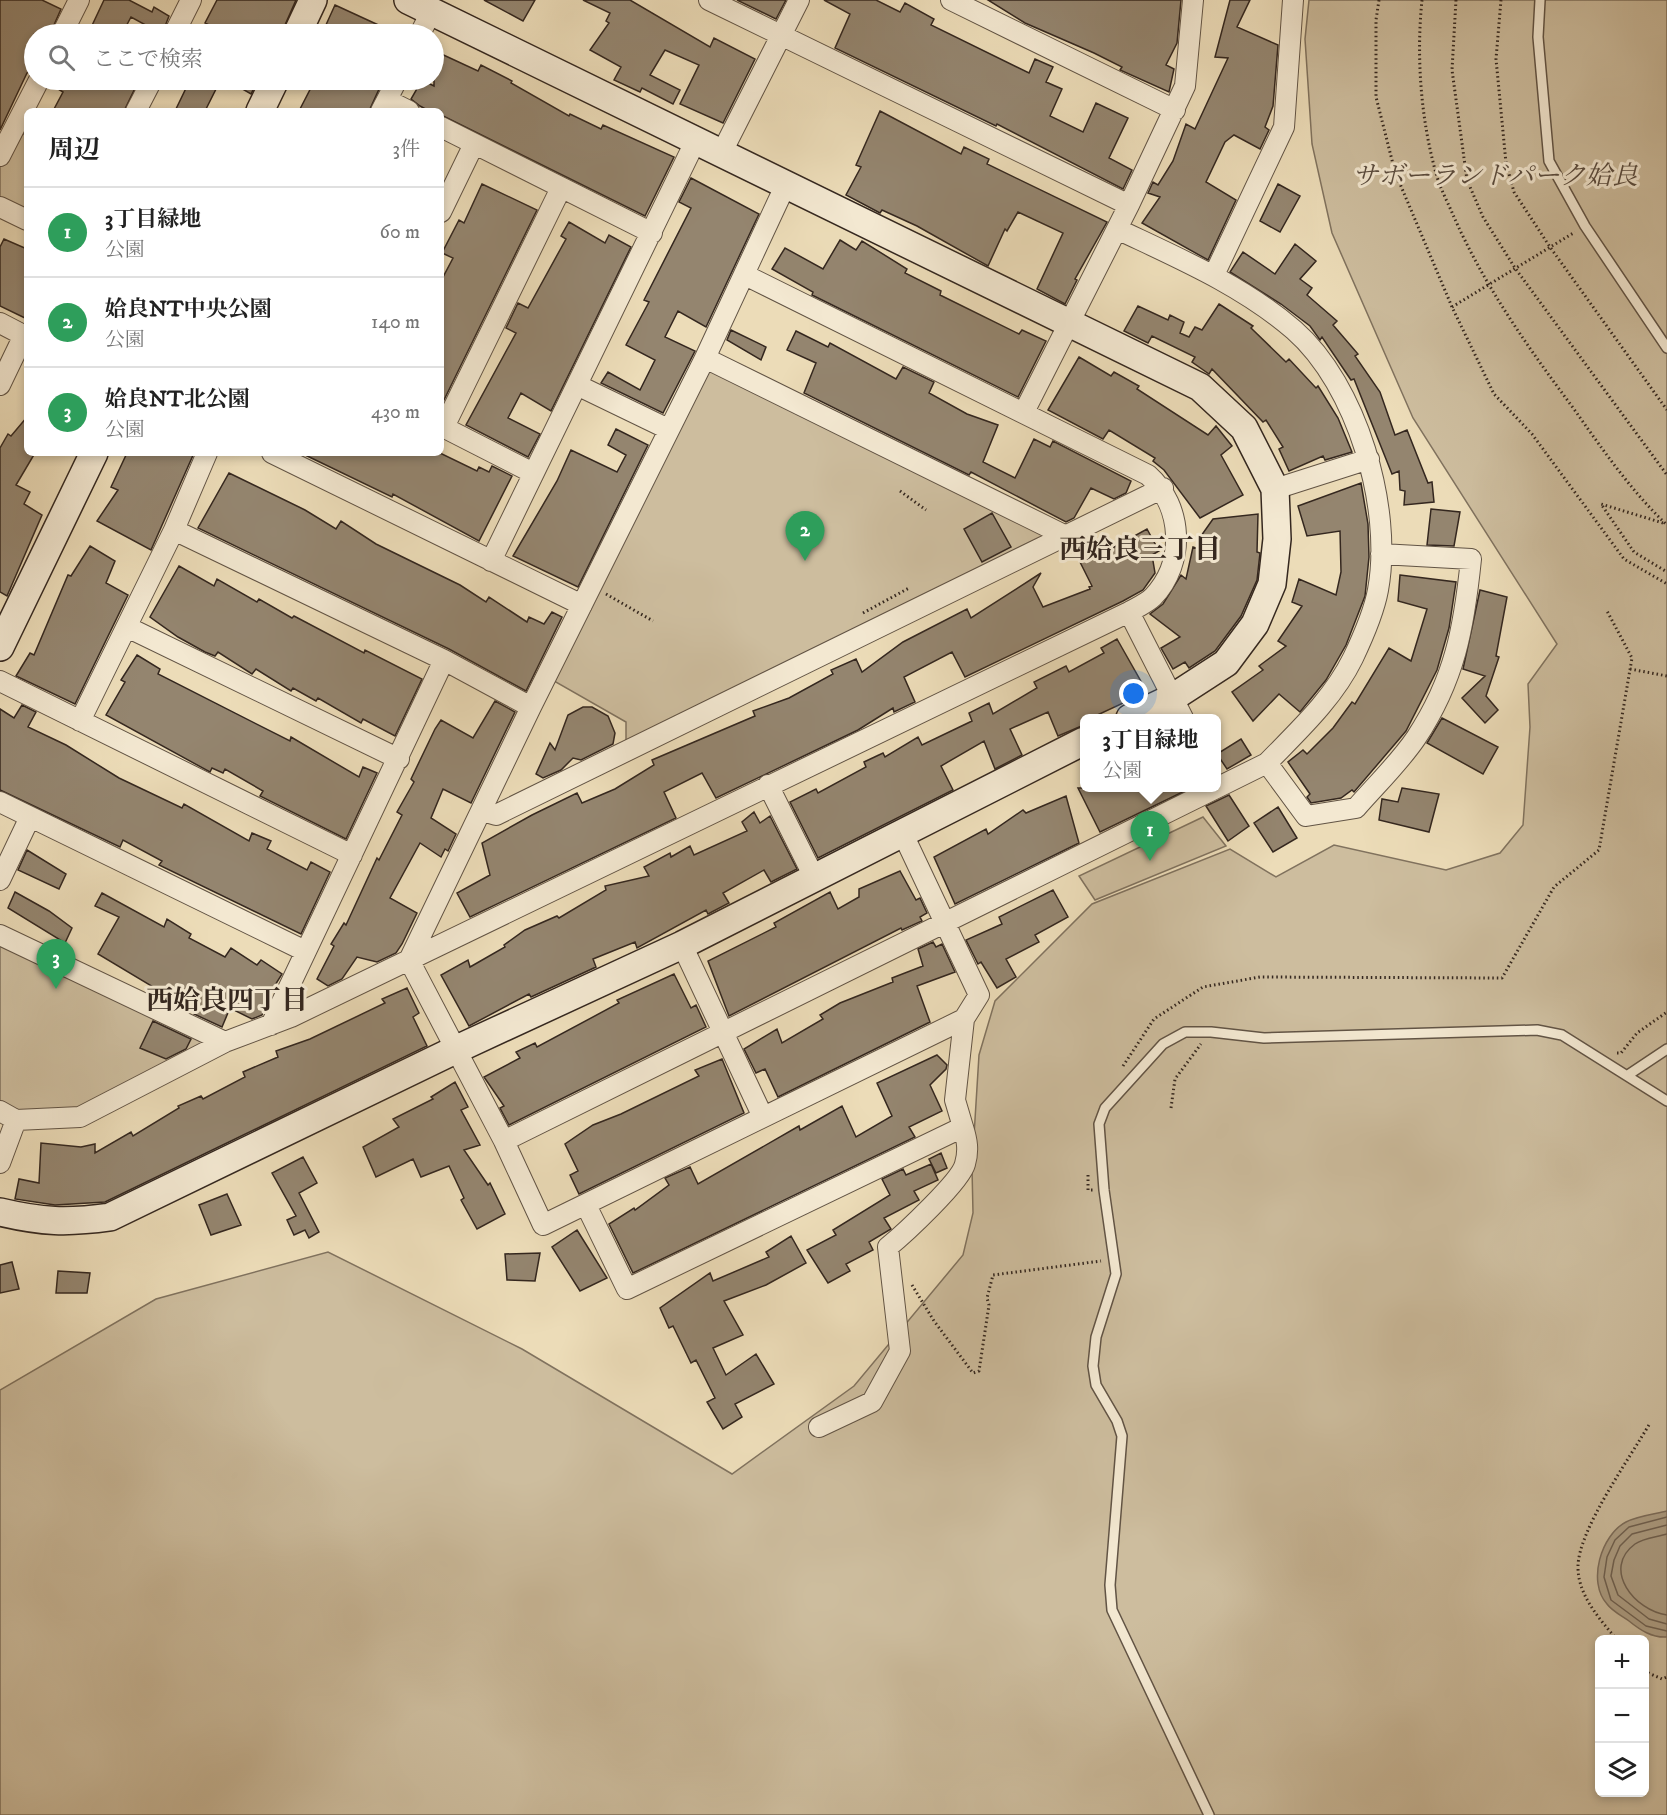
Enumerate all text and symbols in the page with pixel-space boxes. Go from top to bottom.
search box [24,24,444,90]
icon: search [45,41,78,74]
text: ここで検索 [93,46,203,73]
text: 周辺 [48,134,100,167]
text: 3件 [393,137,420,162]
park label: サボーランドパーク姶良 [1352,160,1639,193]
text: 3丁目緑地 [105,206,201,233]
text: 1 [64,220,71,245]
text: 60 m [380,220,420,245]
text: 公園 [105,238,145,263]
text: 姶良NT中央公園 [105,296,272,323]
text: 2 [63,310,72,335]
text: 140 m [371,310,420,335]
text: 公園 [105,328,145,353]
text: 姶良NT北公園 [105,386,250,413]
text: 3 [64,400,71,425]
text: 430 m [371,400,420,425]
text: 公園 [105,418,145,443]
pin: 2 [786,512,824,561]
district label: 西姶良三丁目 [1059,533,1221,567]
your location [1119,679,1148,708]
popup [1080,714,1221,792]
text: 3丁目緑地 [1102,727,1199,754]
text: 公園 [1102,759,1142,784]
pin: 1 [1130,812,1170,861]
pin: 3 [36,940,76,989]
district label: 西姶良四丁目 [146,984,308,1018]
map controls [1595,1635,1649,1797]
button: + [1595,1635,1649,1689]
button: − [1595,1689,1649,1743]
button: layers [1595,1743,1649,1797]

